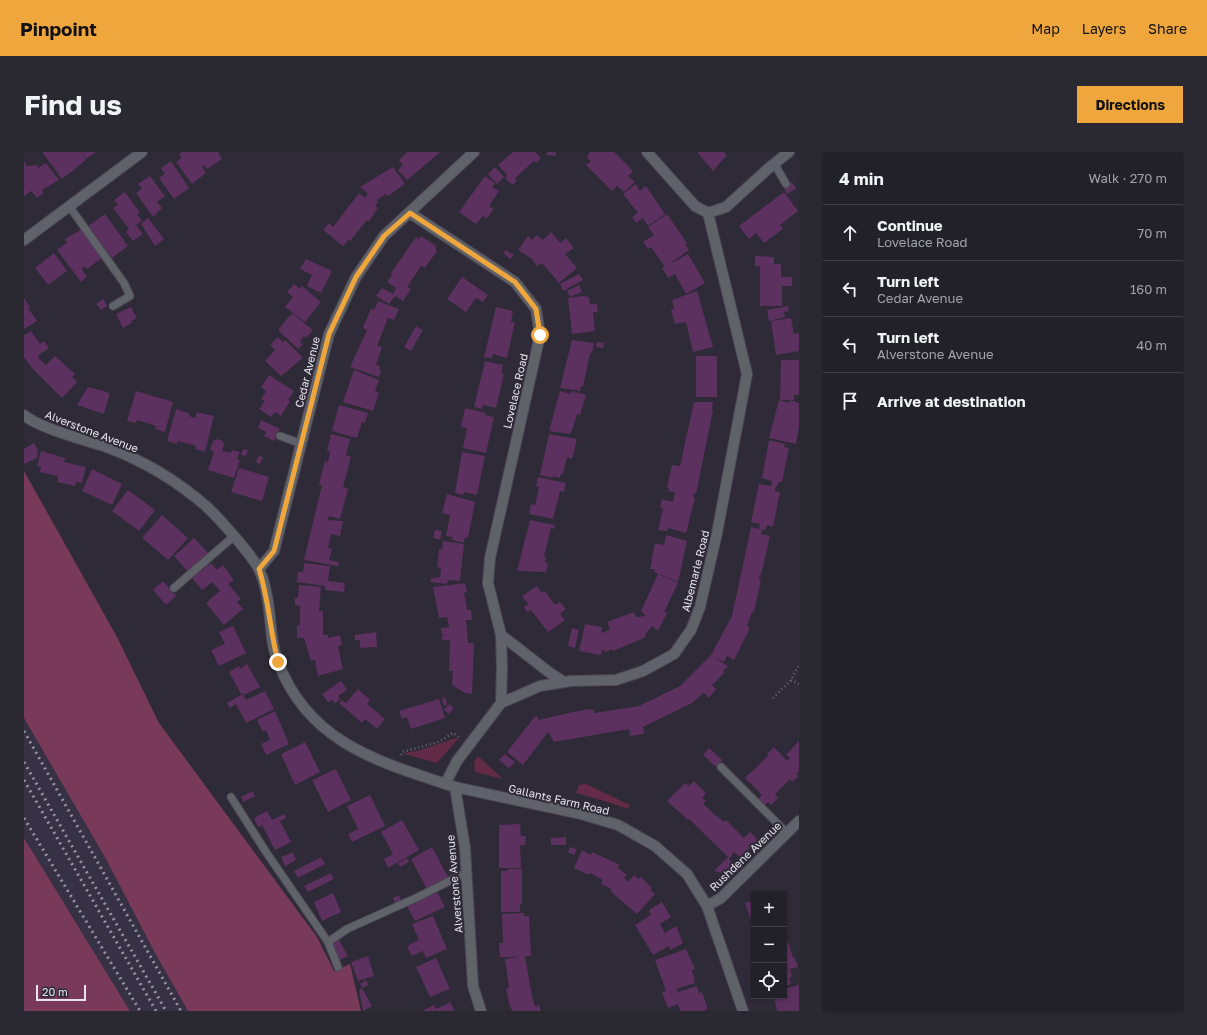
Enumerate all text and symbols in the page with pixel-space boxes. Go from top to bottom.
text: Pinpoint [20,17,97,40]
text: Map [1031,20,1060,37]
text: Layers [1082,20,1126,37]
text: Share [1148,20,1187,37]
button: Directions [1077,86,1183,123]
text: Find us [24,88,122,121]
text: 4 min [839,168,884,189]
text: Walk · 270 m [1089,170,1167,186]
text: Continue [877,216,943,234]
icon: ahead [839,222,861,244]
text: 70 m [1137,225,1167,241]
text: Lovelace Road [877,234,968,250]
text: Turn left [877,272,939,290]
icon: left [839,278,861,300]
text: 160 m [1130,281,1167,297]
text: Cedar Avenue [877,290,963,306]
route start [531,326,549,344]
text: Turn left [877,328,939,346]
icon: left [839,334,861,356]
street label: Cedar Avenue [292,335,322,409]
text: 40 m [1136,337,1167,353]
text: Alverstone Avenue [877,346,994,362]
street label: Lovelace Road [500,352,530,430]
icon: arrive [839,390,861,412]
text: Arrive at destination [877,392,1026,410]
street label: Alverstone Avenue [44,407,140,455]
street label: Albemarle Road [679,529,711,613]
route end [269,653,287,671]
street label: Gallants Farm Road [507,781,611,817]
street label: Rushdene Avenue [707,819,783,893]
street label: Alverstone Avenue [443,834,465,934]
map controls [751,891,787,999]
button: + [751,891,787,927]
button: − [751,927,787,963]
button: locate [751,963,787,999]
scale bar [36,983,86,1002]
text: 20 m [42,985,68,998]

